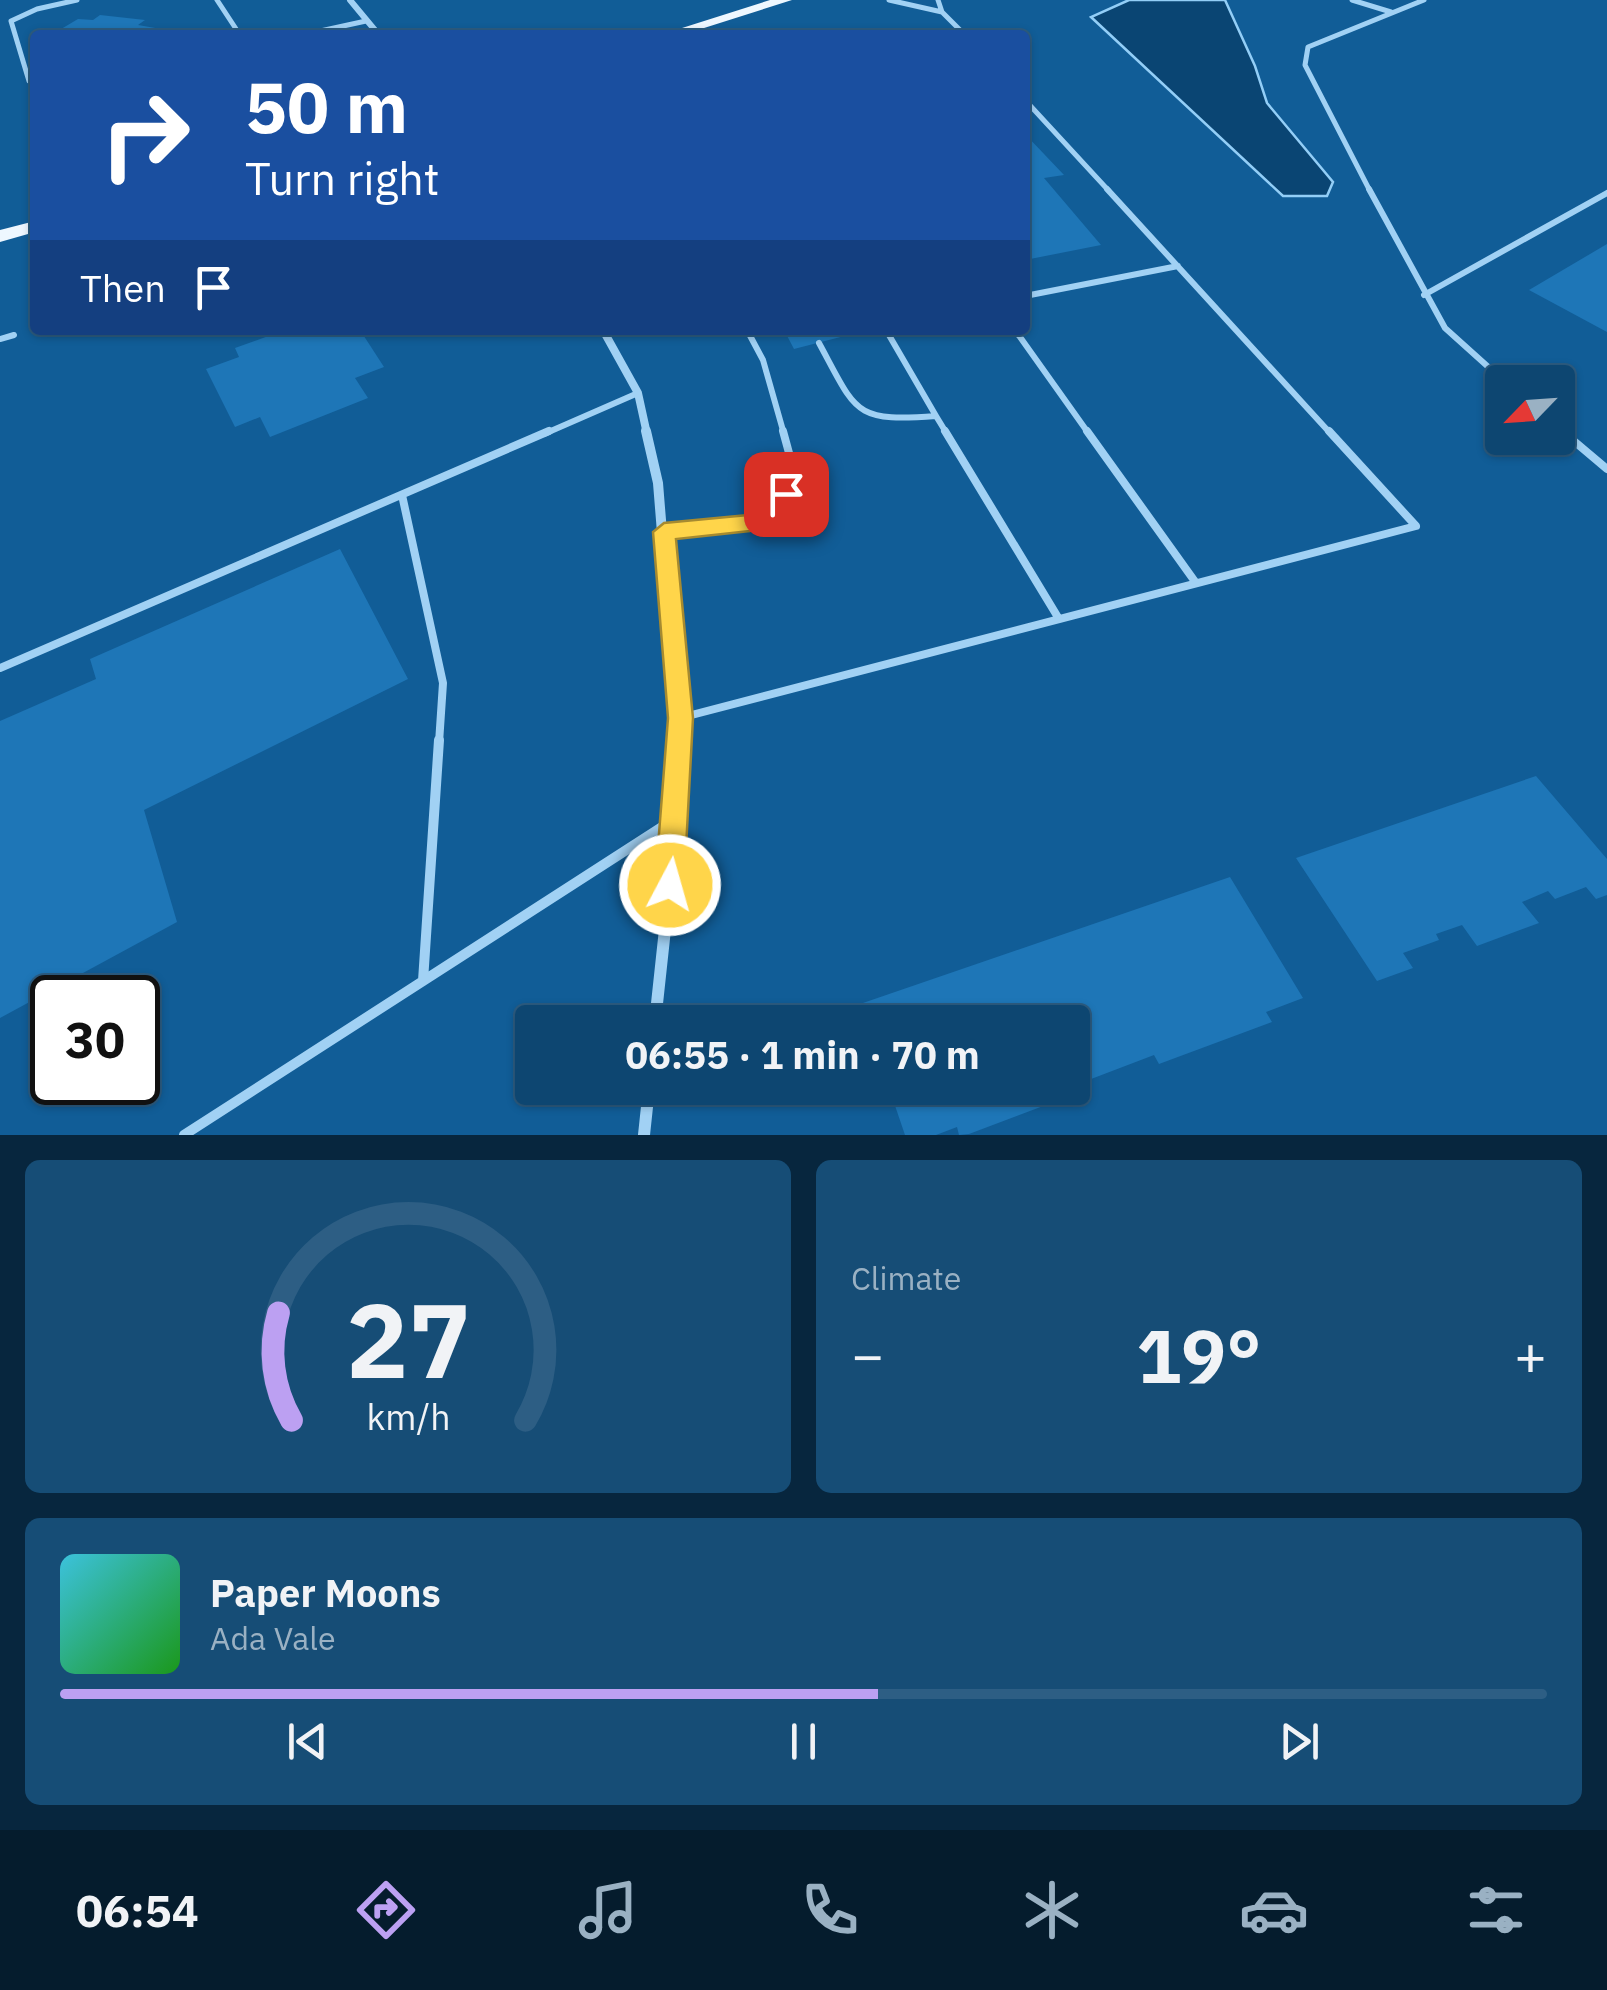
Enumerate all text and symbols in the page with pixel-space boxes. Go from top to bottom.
text: 50 m [245,61,408,152]
icon: right [80,70,210,200]
text: Turn right [245,149,440,207]
icon: arrive [186,260,241,315]
text: Then [80,263,166,312]
north arrow [1485,365,1575,455]
map controls [1485,365,1575,455]
pin [744,452,829,537]
icon: arrive [759,467,814,522]
position arrow [618,833,722,937]
speed limit sign: 30 [30,975,160,1105]
text: 06:55 · 1 min · 70 m [625,1030,980,1079]
text: Climate [851,1257,961,1299]
text: 27 [346,1271,470,1407]
text: 19° [1136,1306,1262,1404]
text: − [851,1319,884,1390]
text: + [1514,1319,1547,1390]
text: km/h [366,1393,450,1440]
text: Paper Moons [210,1568,441,1617]
text: Ada Vale [210,1617,336,1659]
icon: previous [280,1714,335,1769]
icon: pause [776,1714,831,1769]
icon: next [1272,1714,1327,1769]
icon: directions [351,1875,421,1945]
icon: music [573,1875,643,1945]
icon: phone [795,1875,865,1945]
icon: climate [1017,1875,1087,1945]
icon: car [1239,1875,1309,1945]
icon: filters [1461,1875,1531,1945]
text: 06:54 [76,1881,199,1939]

